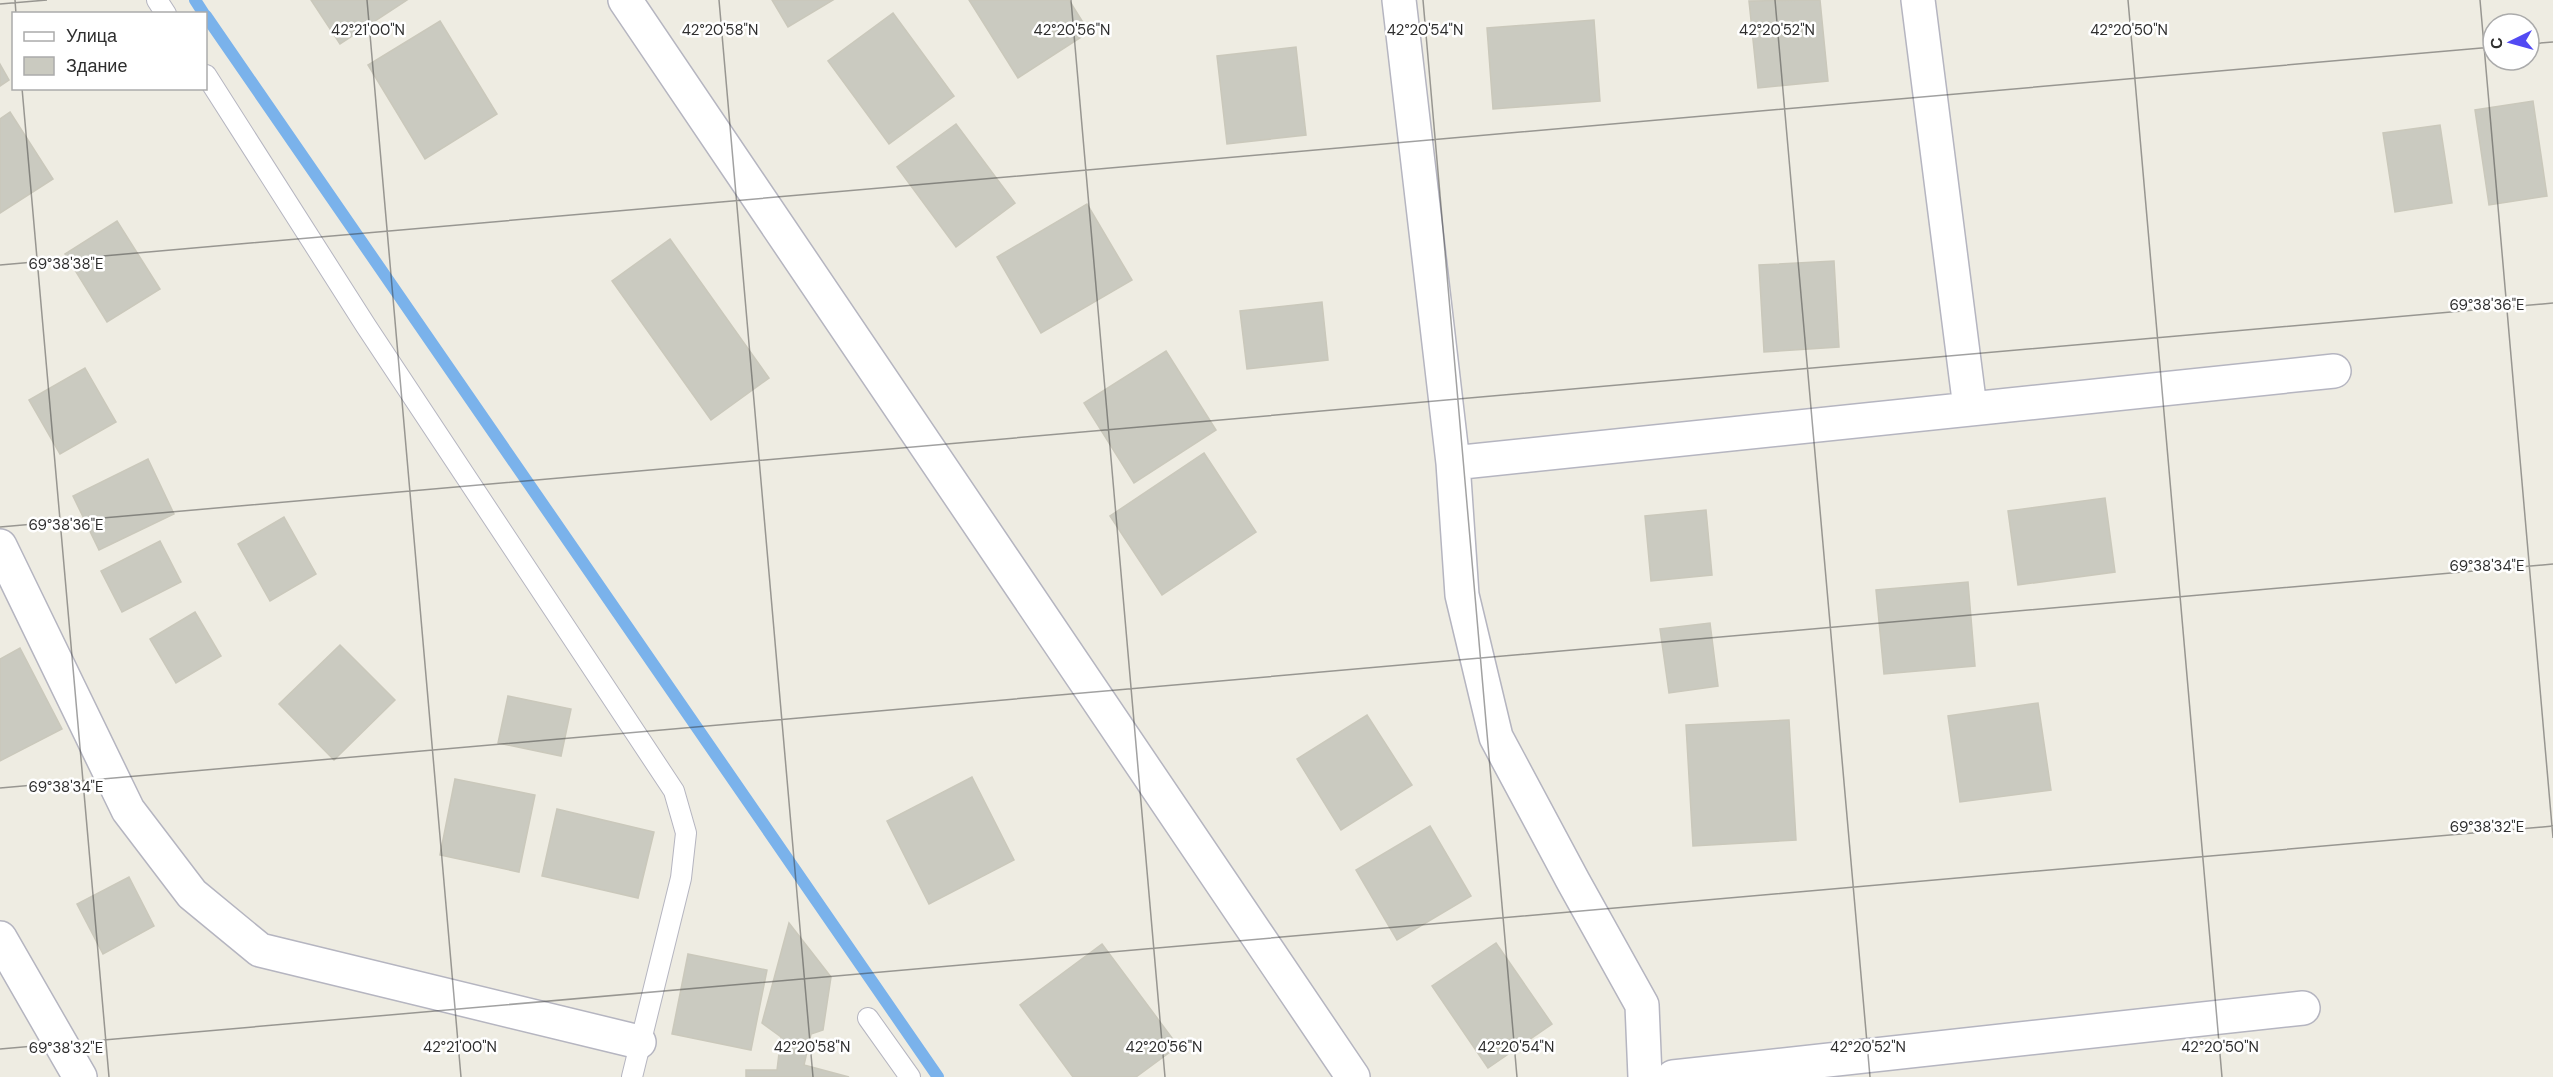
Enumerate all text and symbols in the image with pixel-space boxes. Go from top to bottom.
legend [12,12,207,90]
north arrow [2481,12,2541,72]
text: 42°21'00"N [331,20,405,40]
text: 42°20'58"N [682,20,758,40]
text: 42°20'56"N [1034,20,1110,40]
text: 42°20'54"N [1387,20,1463,40]
text: 42°20'52"N [1739,20,1815,40]
text: 42°20'50"N [2090,20,2168,40]
text: Улица [66,24,118,48]
text: С [2486,36,2508,50]
text: Здание [66,54,127,78]
text: 69°38'38"E [29,254,103,274]
text: 69°38'36"E [2449,295,2525,315]
text: 69°38'36"E [28,515,104,535]
text: 69°38'34"E [2450,556,2524,576]
text: 69°38'34"E [29,777,103,797]
text: 69°38'32"E [2450,817,2524,837]
text: 42°21'00"N [423,1037,497,1057]
text: 42°20'58"N [774,1037,850,1057]
text: 42°20'56"N [1126,1037,1202,1057]
text: 42°20'54"N [1478,1037,1554,1057]
text: 42°20'52"N [1830,1037,1906,1057]
text: 42°20'50"N [2181,1037,2259,1057]
text: 69°38'32"E [29,1038,103,1058]

